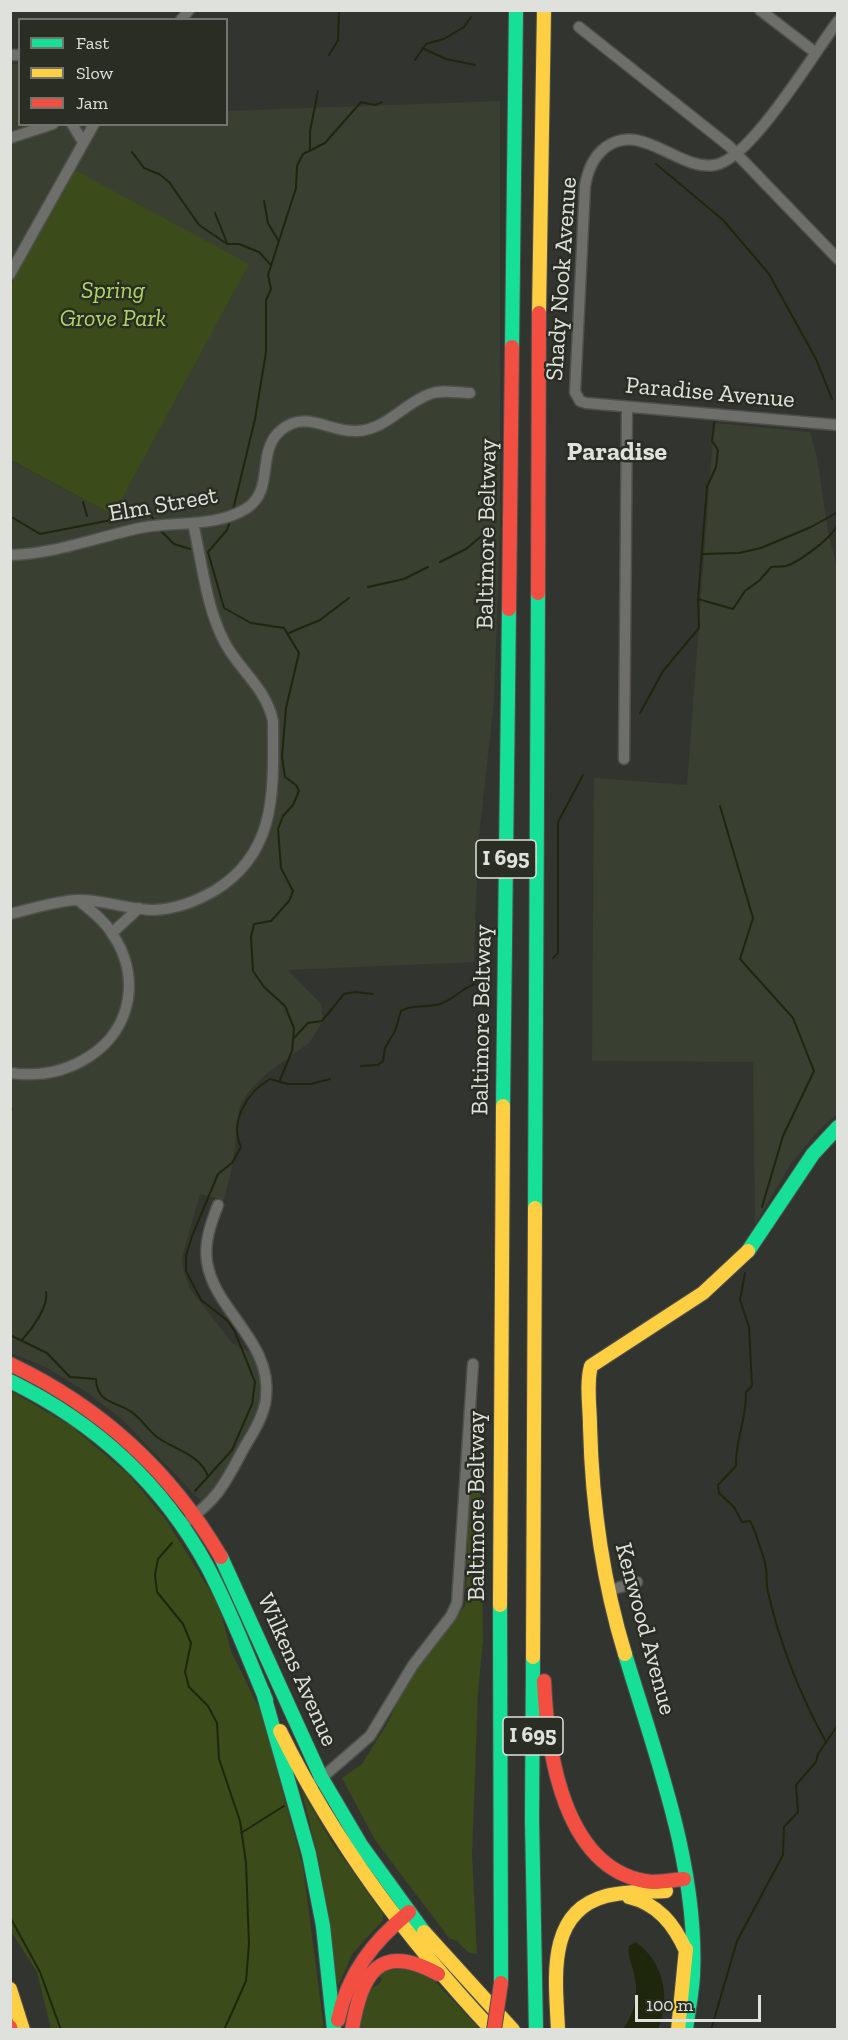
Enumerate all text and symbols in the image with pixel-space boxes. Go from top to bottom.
legend [18,18,228,126]
text: Fast [76,32,109,54]
text: Slow [76,62,113,84]
text: Jam [76,92,108,114]
street label: Shady Nook Avenue [541,176,583,382]
park label: Spring Grove Park [60,277,166,333]
street label: Paradise Avenue [624,371,796,415]
district label: Paradise [567,437,667,469]
street label: Baltimore Beltway [471,438,503,630]
street label: Elm Street [106,481,220,529]
road number: I 695 [476,840,536,878]
street label: Baltimore Beltway [466,924,498,1116]
street label: Baltimore Beltway [463,1411,491,1601]
street label: Kenwood Avenue [608,1540,682,1718]
street label: Wilkens Avenue [250,1589,344,1751]
road number: I 695 [503,1717,563,1755]
scale bar [638,1983,764,2021]
text: 100 m [646,1994,693,2016]

